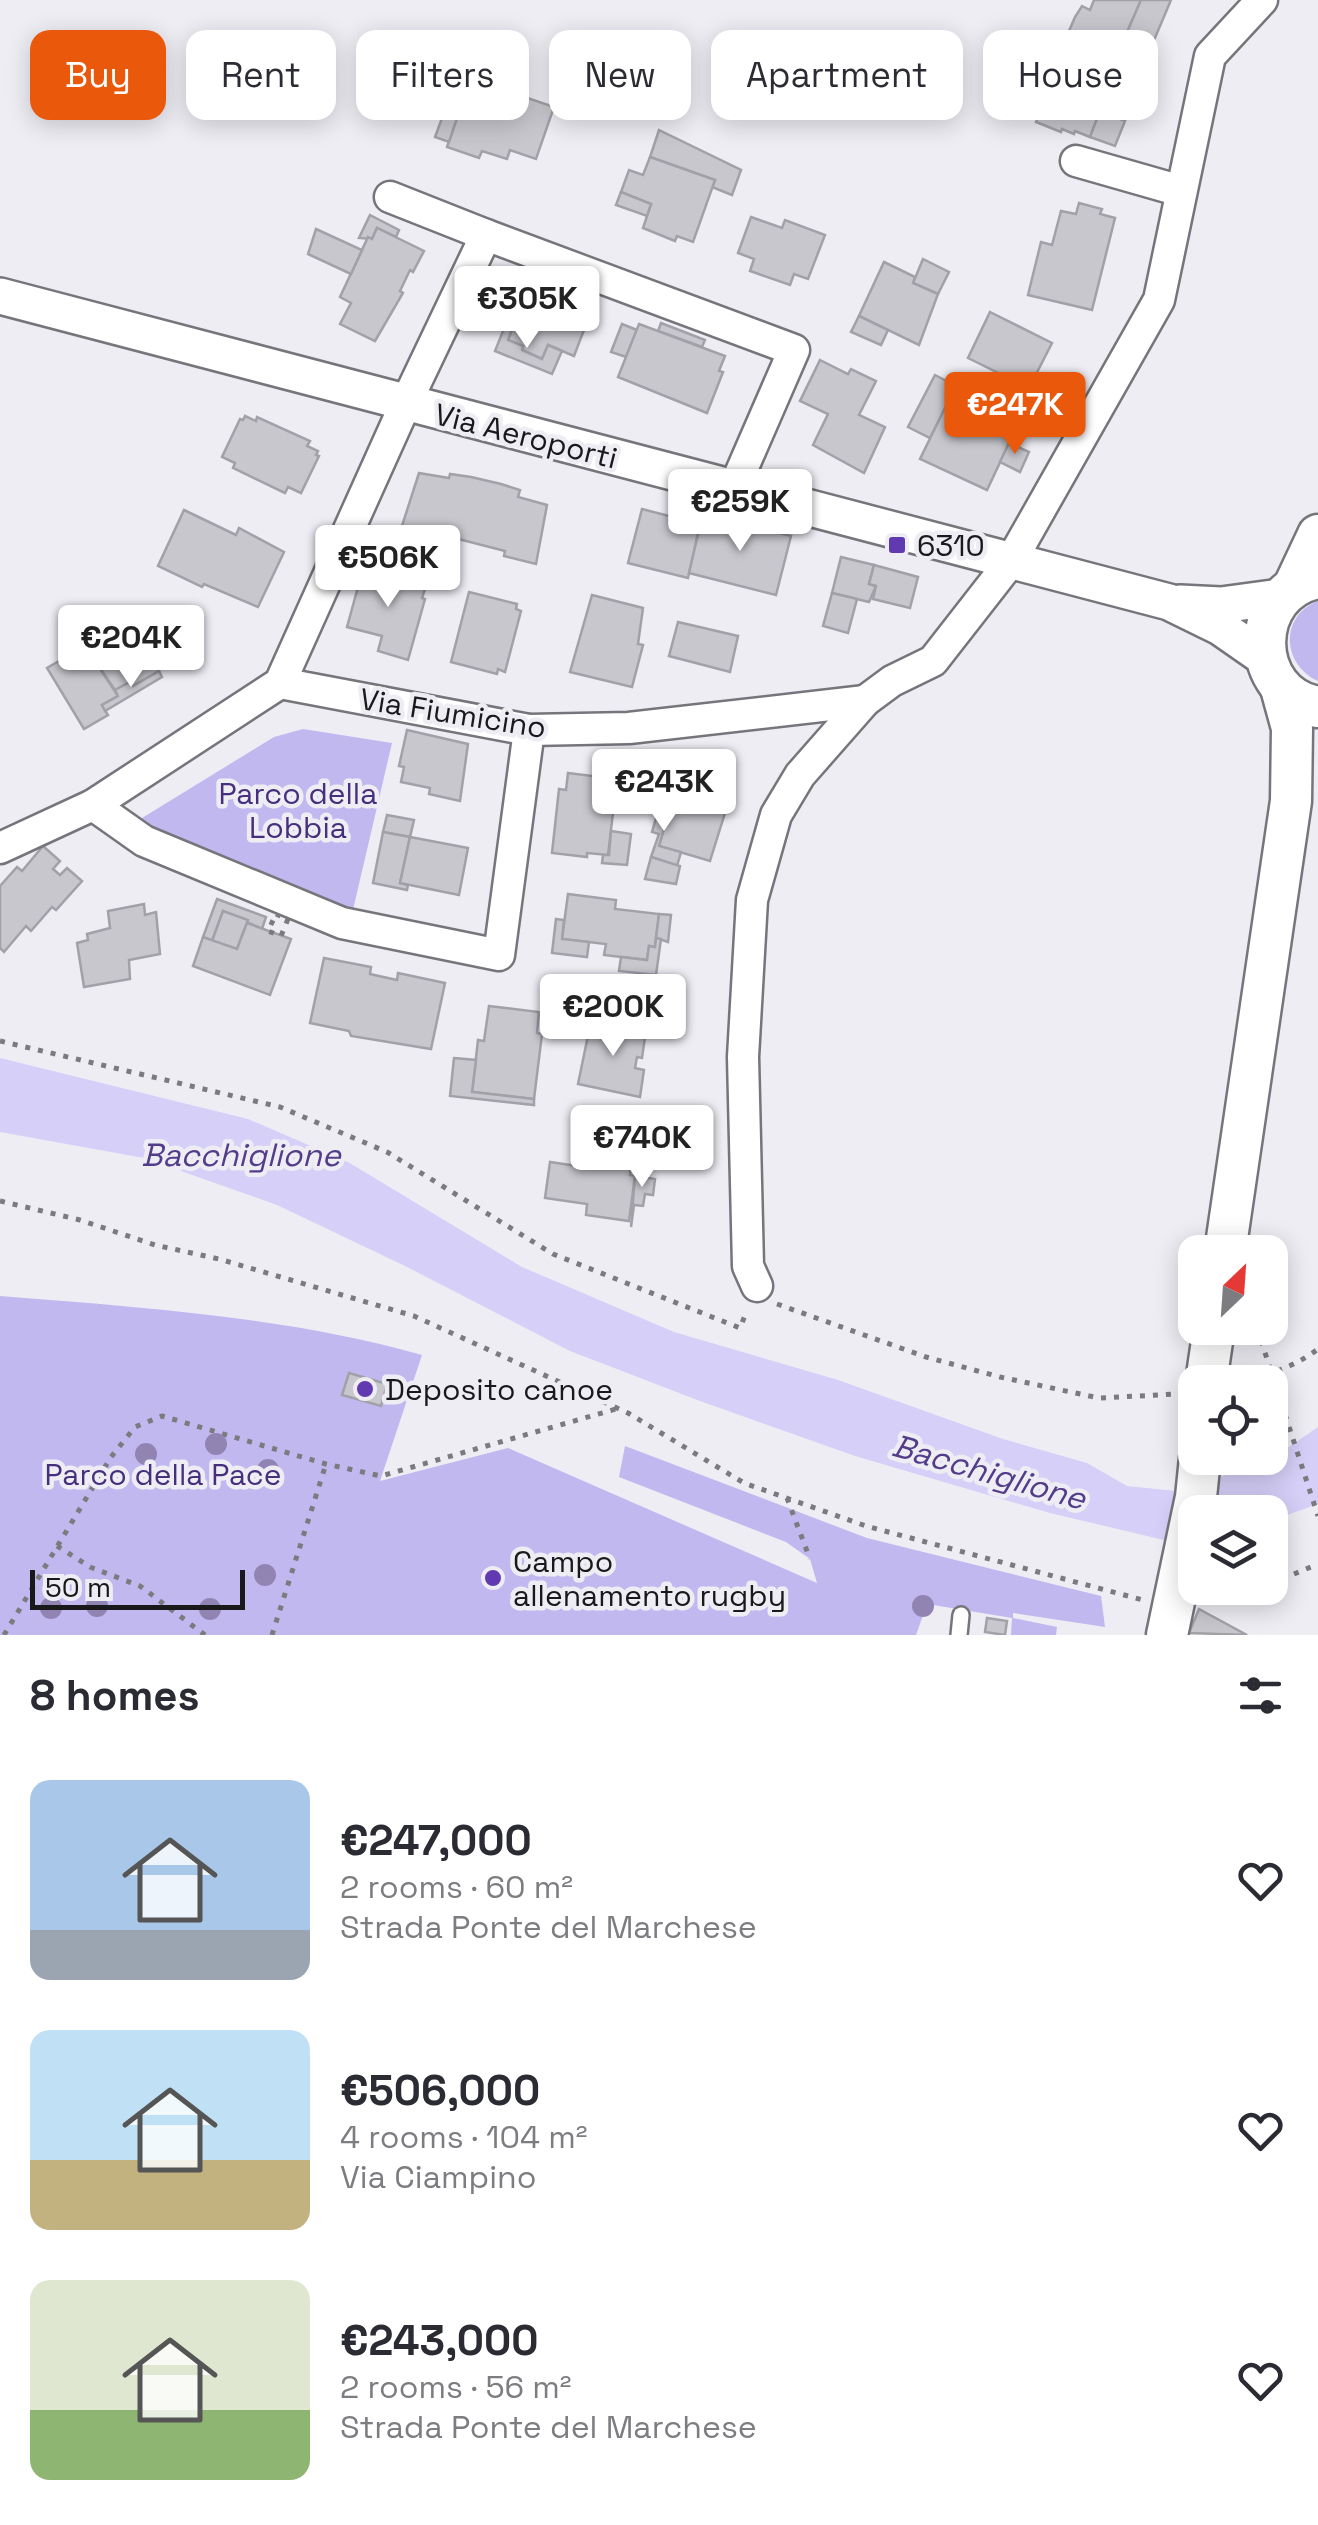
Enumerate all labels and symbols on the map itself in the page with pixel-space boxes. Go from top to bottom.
pin: €305K [457,266,597,351]
pin: €247K [945,372,1085,457]
street label: Via Aeroporti [431,394,621,478]
pin: €259K [670,469,810,554]
pin: €506K [318,525,458,610]
place label: 6310 [917,526,985,565]
marker: 6310 [886,534,908,556]
pin: €204K [61,605,201,690]
street label: Via Fiumicino [357,679,549,747]
pin: €243K [594,749,734,834]
park label: Parco della Lobbia [219,774,377,847]
pin: €200K [543,974,683,1059]
pin: €740K [572,1105,712,1190]
water label: Bacchiglione [141,1135,342,1175]
north arrow [1178,1235,1288,1345]
place label: Deposito canoe [385,1370,613,1409]
marker: Deposito canoe [354,1378,376,1400]
water label: Bacchiglione [888,1425,1091,1519]
park label: Parco della Pace [45,1455,281,1494]
place label: Campo allenamento rugby [513,1542,786,1615]
scale bar [30,1565,245,1610]
marker: Campo allenamento rugby [482,1567,504,1589]

